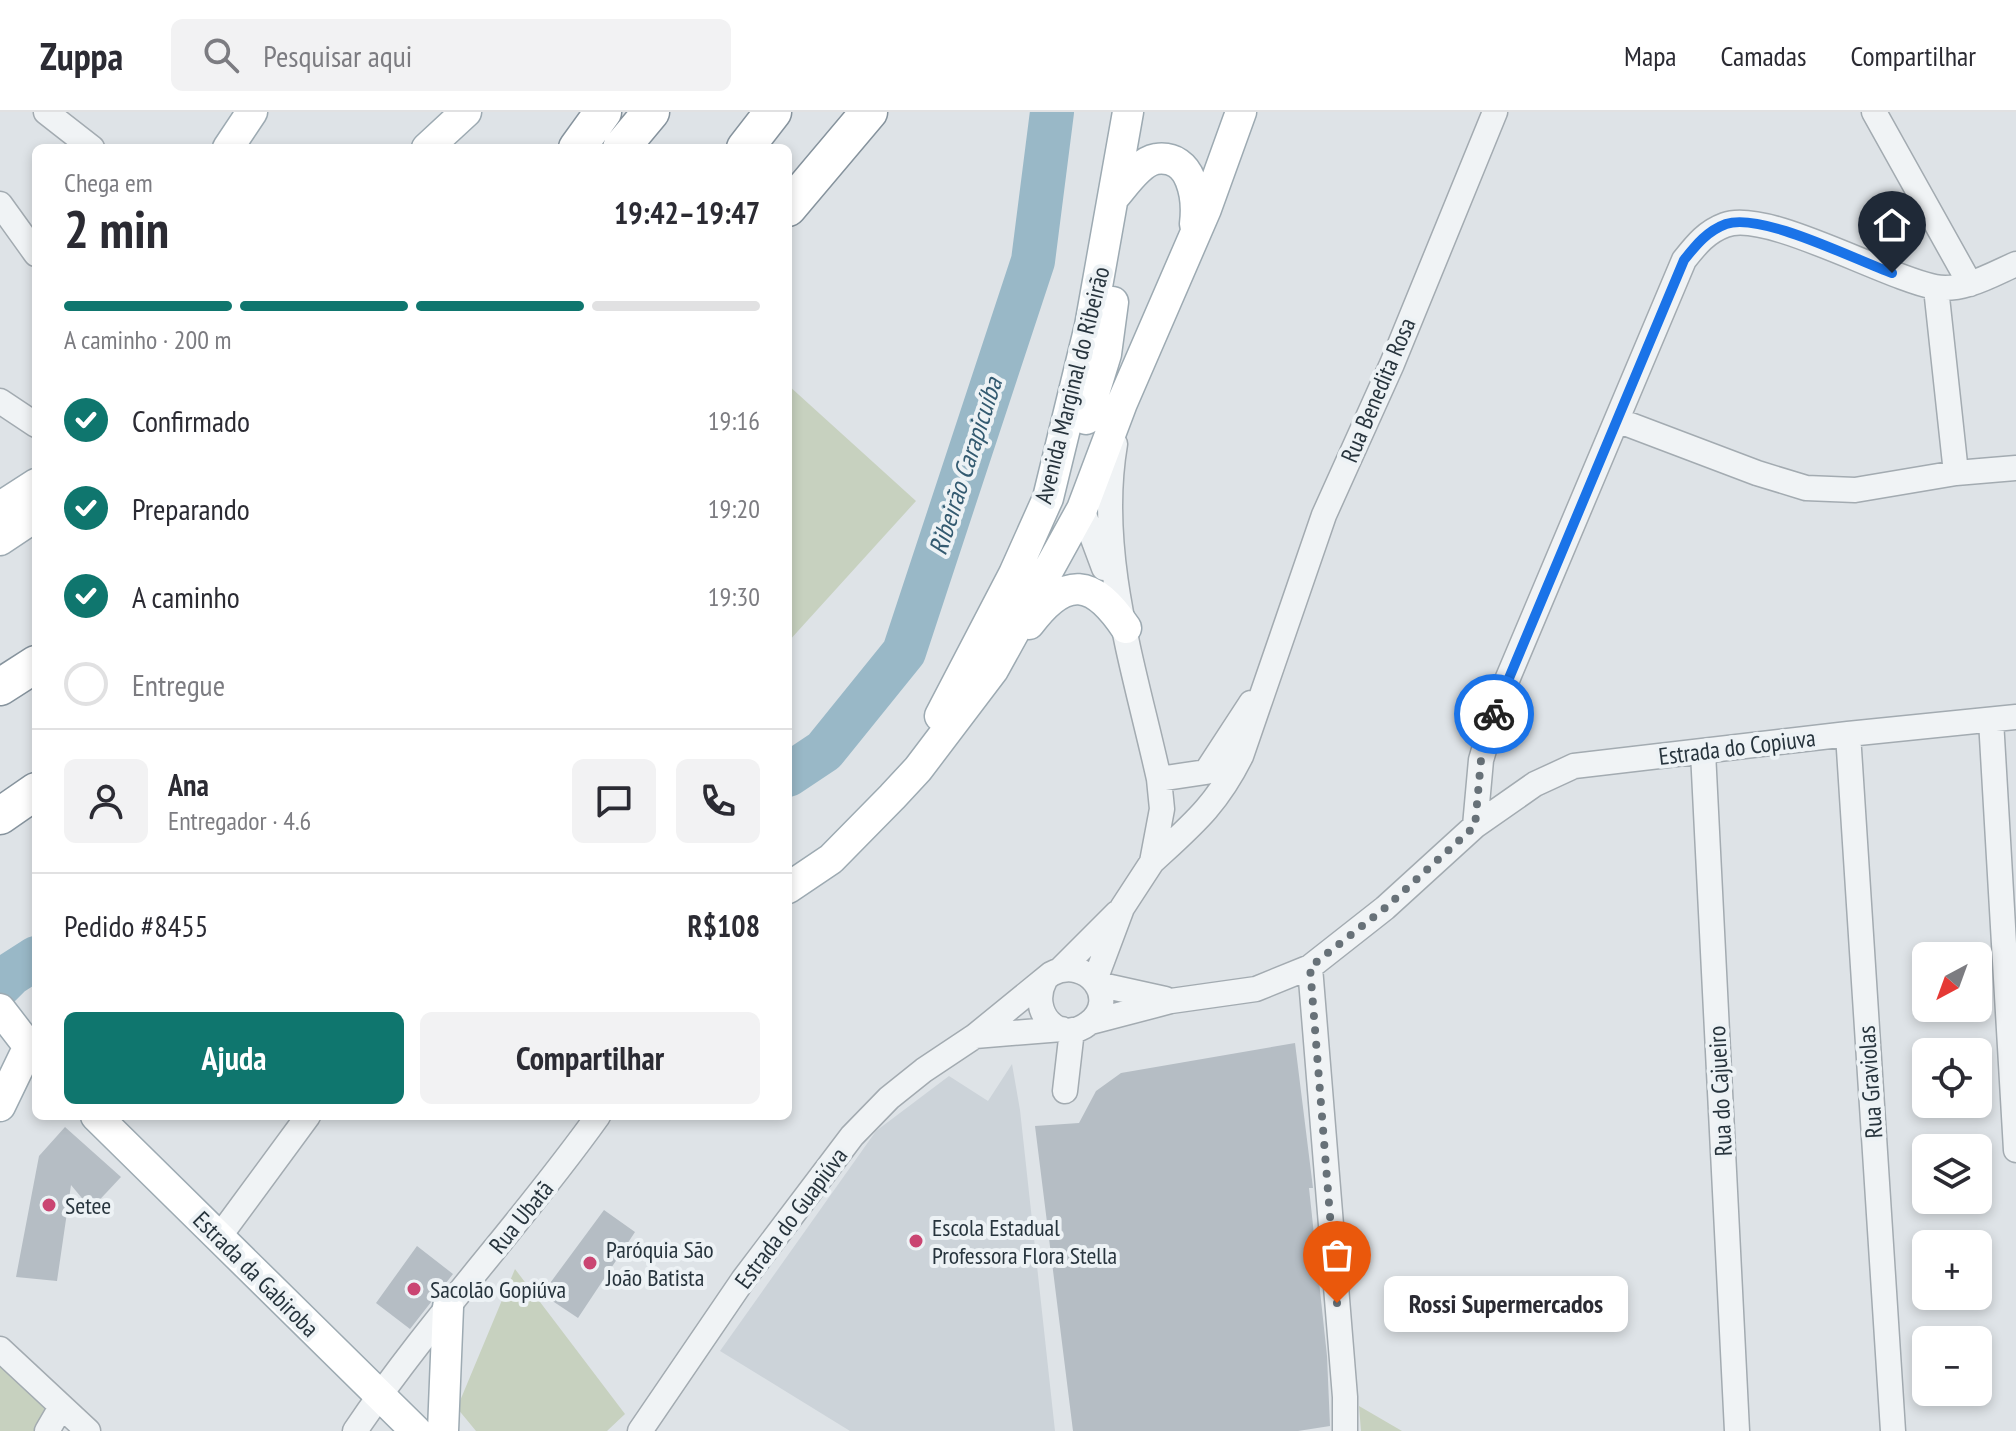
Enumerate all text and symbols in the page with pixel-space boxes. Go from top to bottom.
search box [171,19,731,91]
text: Zuppa [40,31,123,80]
icon: search [199,33,243,77]
text: Pesquisar aqui [263,36,412,75]
text: Mapa [1624,37,1677,74]
text: Camadas [1721,37,1806,74]
text: Compartilhar [1850,37,1976,74]
text: Chega em [64,166,153,199]
pin [1858,191,1926,273]
text: 19:42–19:47 [614,193,760,232]
text: 2 min [64,195,169,262]
icon: home [1870,203,1914,247]
street label: Avenida Marginal do Ribeirão [1028,263,1116,507]
street label: Rua Benedita Rosa [1334,313,1422,467]
text: A caminho · 200 m [64,323,231,356]
water label: Ribeirão Carapicuíba [921,372,1010,559]
icon: check [64,398,108,442]
text: Confirmado [132,401,250,440]
text: 19:16 [708,404,760,437]
icon: check [64,486,108,530]
text: Preparando [132,489,250,528]
text: 19:20 [708,492,760,525]
icon: check [64,574,108,618]
text: A caminho [132,577,240,616]
text: 19:30 [708,580,760,613]
text: Entregue [132,665,225,704]
courier [1454,674,1534,754]
icon: bike [1472,692,1516,736]
street label: Estrada do Copiuva [1657,722,1817,772]
button: person [64,759,148,843]
button: chat [572,759,656,843]
button: phone [676,759,760,843]
text: Ana [168,765,209,804]
text: Entregador · 4.6 [168,804,311,837]
text: Pedido #8455 [64,906,208,945]
text: R$108 [688,906,760,945]
north arrow [1912,942,1992,1022]
map controls [1912,942,1992,1406]
button: Ajuda [64,1012,404,1104]
button: Compartilhar [420,1012,760,1104]
street label: Rua do Cajueiro [1701,1025,1739,1157]
street label: Rua Graviolas [1851,1025,1889,1139]
button: locate [1912,1038,1992,1118]
button: layers [1912,1134,1992,1214]
street label: Estrada do Guapiúva [728,1141,854,1295]
street label: Rua Ubatã [482,1174,560,1260]
place label: Setee [65,1190,111,1221]
marker: Setee [40,1196,58,1214]
street label: Estrada da Gabiroba [187,1205,325,1343]
place label: Escola Estadual Professora Flora Stella [932,1212,1117,1271]
pin [1303,1221,1371,1303]
button: + [1912,1230,1992,1310]
marker: Escola Estadual Professora Flora Stella [907,1232,925,1250]
icon: bag [1315,1233,1359,1277]
place label: Paróquia São João Batista [605,1234,714,1293]
marker: Paróquia São João Batista [581,1254,599,1272]
place label: Sacolão Gopiúva [430,1274,566,1305]
callout: Rossi Supermercados [1385,1275,1629,1331]
marker: Sacolão Gopiúva [405,1280,423,1298]
text: Rossi Supermercados [1409,1287,1603,1320]
button: − [1912,1326,1992,1406]

